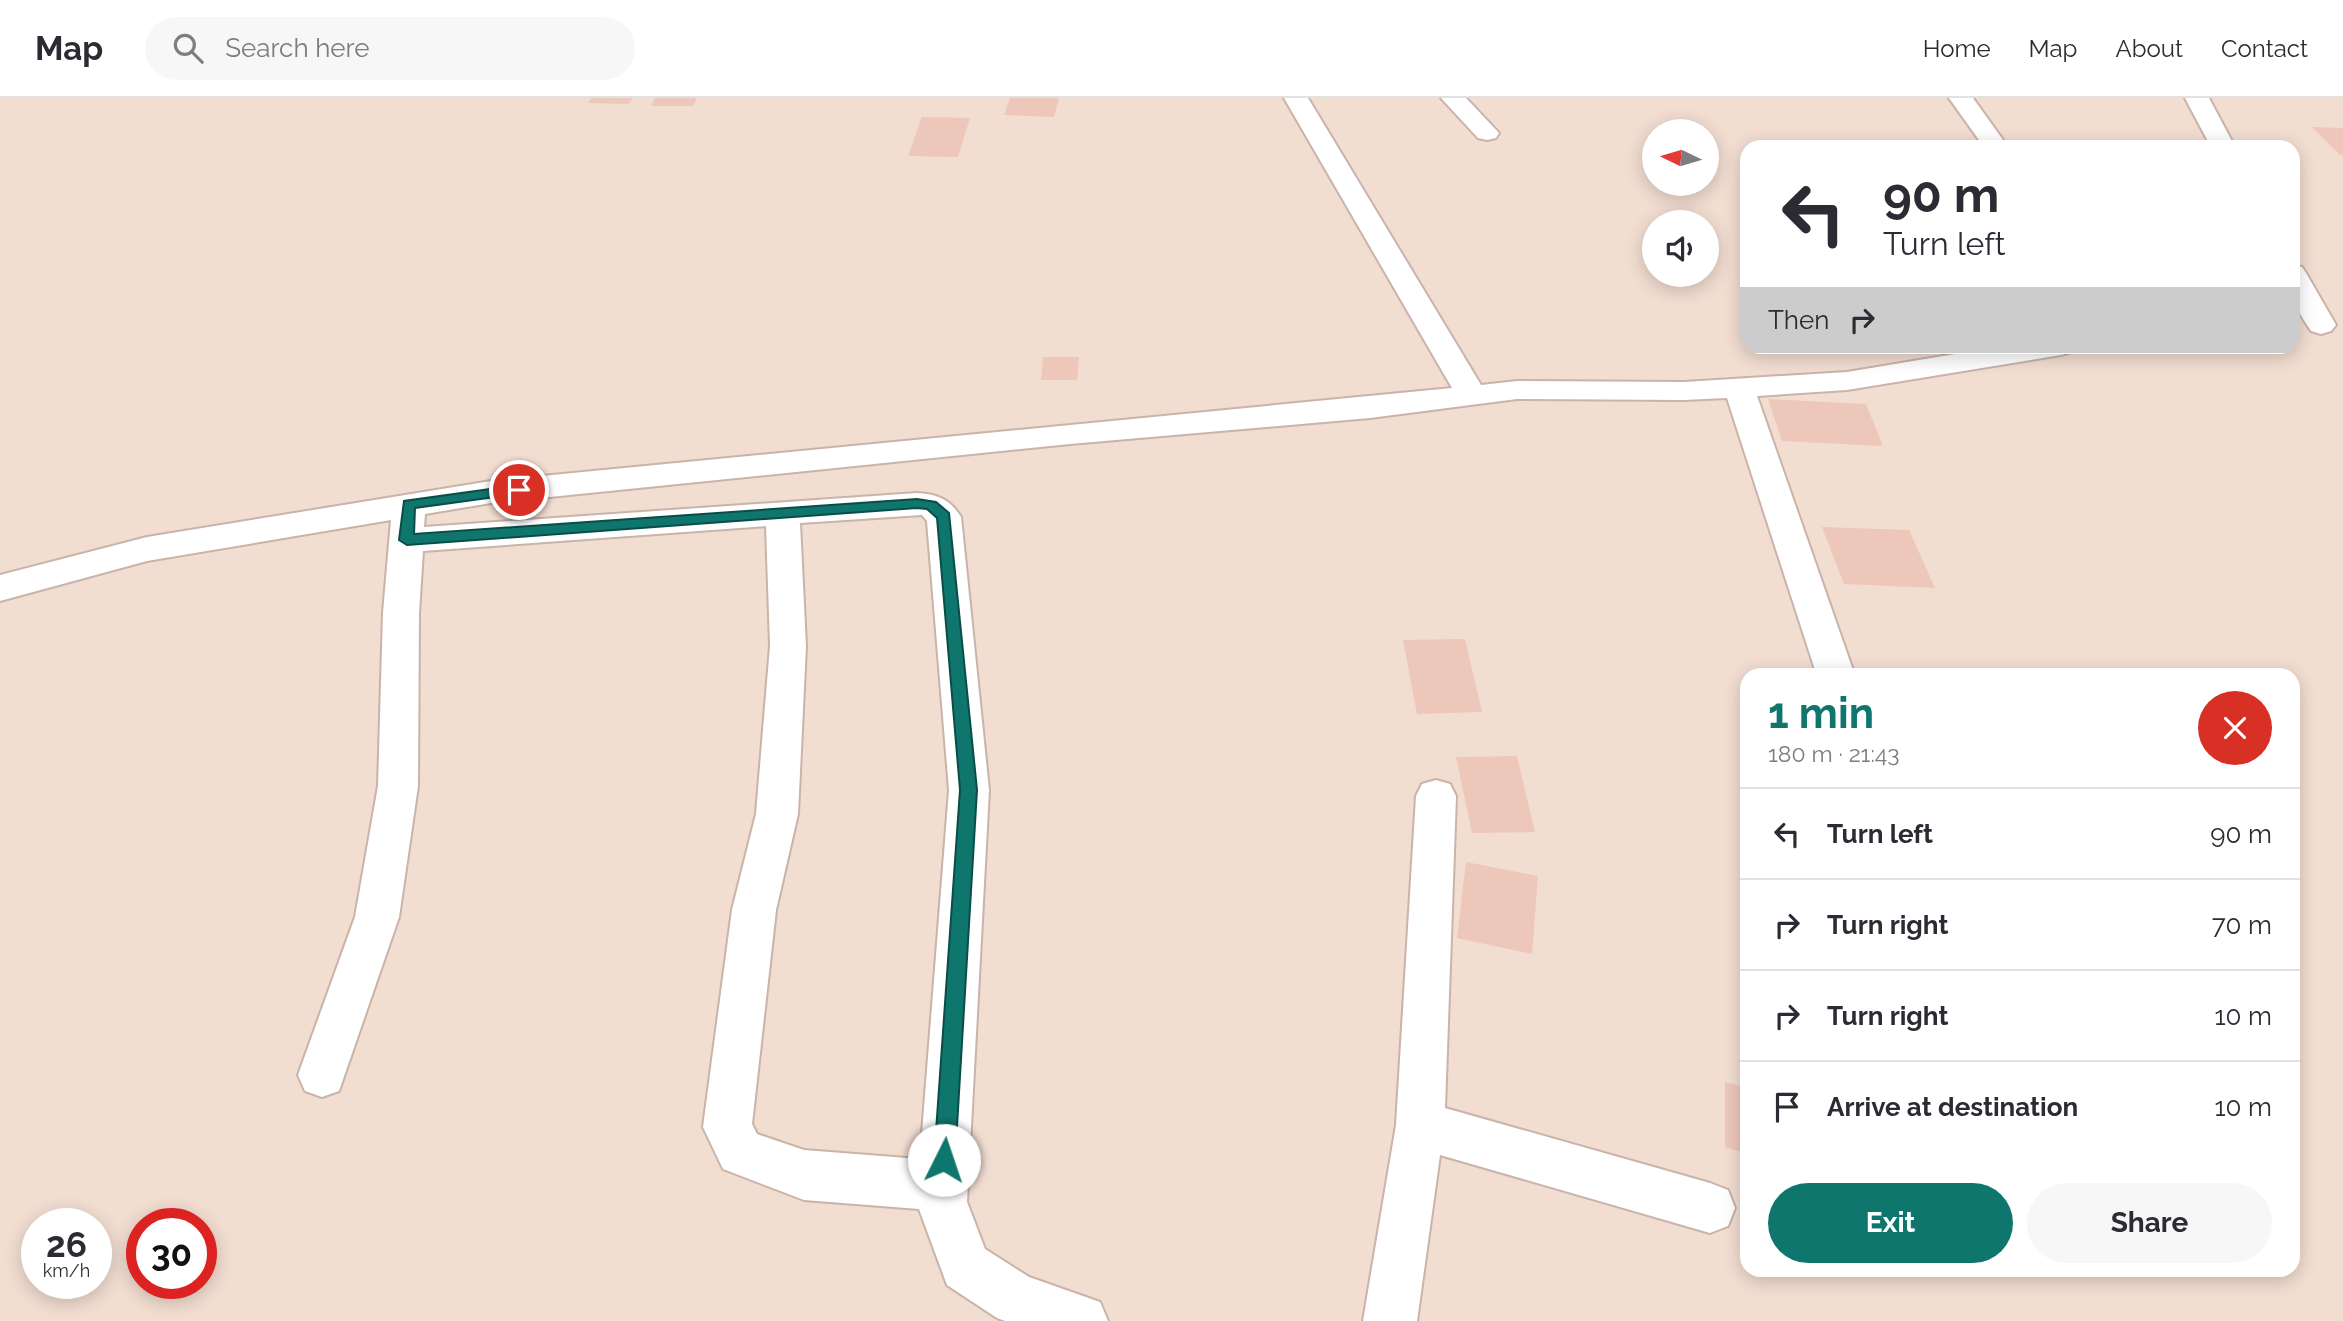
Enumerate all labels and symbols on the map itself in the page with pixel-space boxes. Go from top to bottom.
north arrow [1642,119,1718,196]
pin [489,460,549,520]
position arrow [907,1123,981,1197]
speed limit sign: 30 [126,1208,217,1299]

